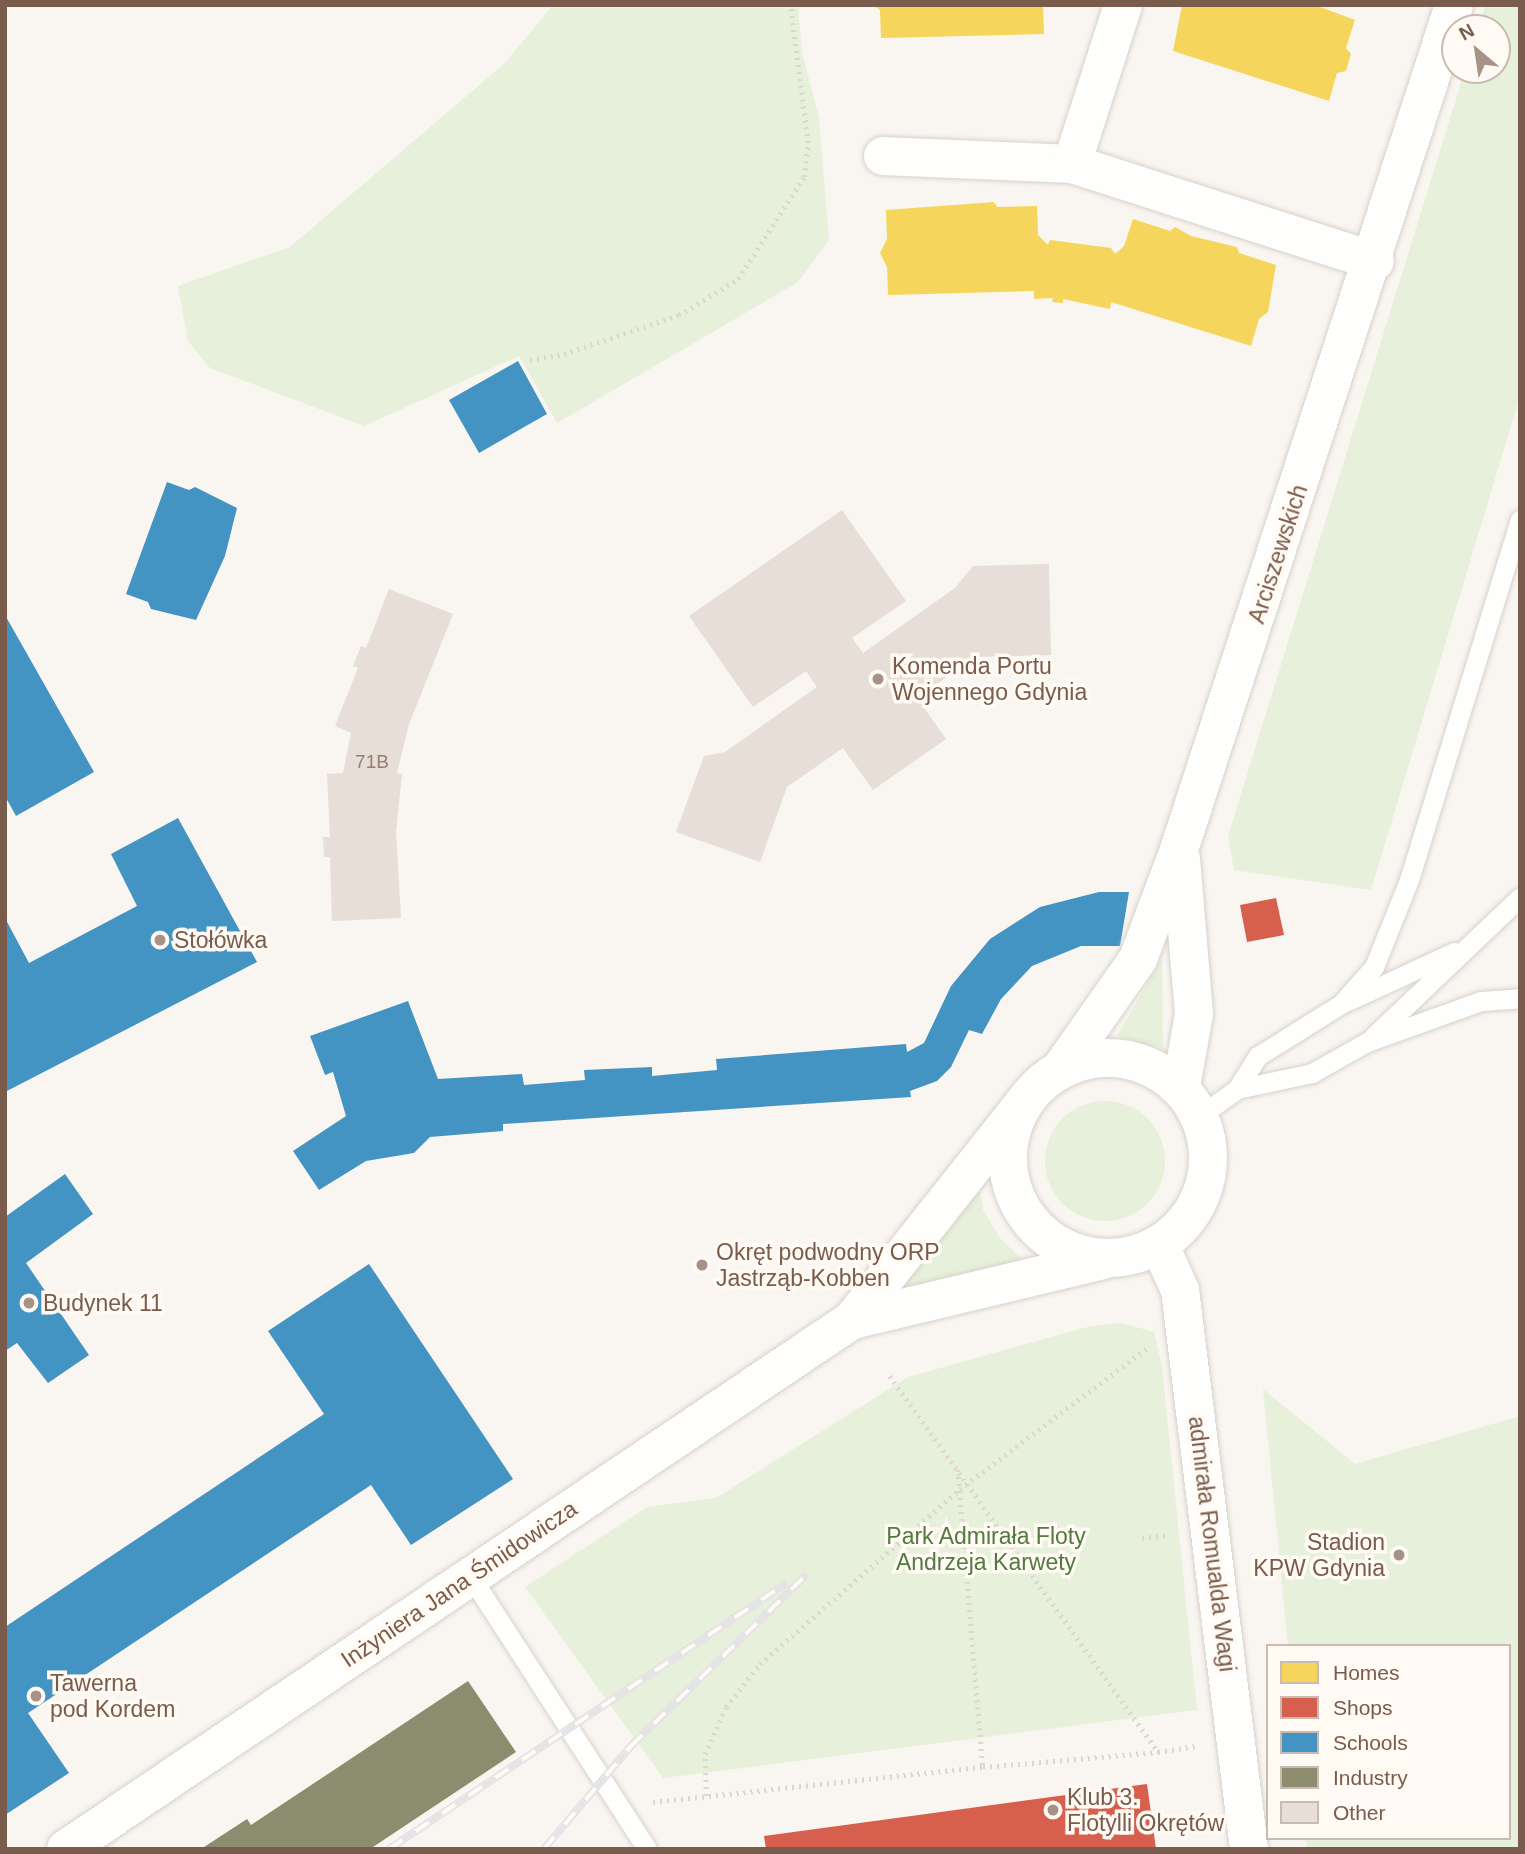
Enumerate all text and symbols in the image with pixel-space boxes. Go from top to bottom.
north arrow [1441,14,1511,84]
text: N [1455,19,1478,44]
street label: Arciszewskich [1243,481,1313,627]
place label: Komenda Portu Wojennego Gdynia [892,652,1087,706]
marker: Komenda Portu Wojennego Gdynia [870,671,886,687]
house number: 71B [355,751,389,773]
place label: Stołówka [174,926,267,954]
marker: Stołówka [152,932,168,948]
place label: Okręt podwodny ORP Jastrząb-Kobben [716,1238,940,1292]
marker: Okręt podwodny ORP Jastrząb-Kobben [694,1257,710,1273]
place label: Budynek 11 [43,1289,163,1317]
marker: Budynek 11 [21,1295,37,1311]
street label: admirała Romualda Wagi [1183,1415,1241,1673]
street label: Inżyniera Jana Śmidowicza [336,1495,582,1673]
park label: Park Admirała Floty Andrzeja Karwety [886,1522,1086,1576]
place label: Stadion KPW Gdynia [1253,1528,1385,1582]
marker: Stadion KPW Gdynia [1391,1547,1407,1563]
legend [1266,1644,1511,1840]
text: Homes [1333,1661,1400,1684]
place label: Tawerna pod Kordem [50,1669,175,1723]
marker: Tawerna pod Kordem [28,1688,44,1704]
text: Shops [1333,1696,1393,1719]
text: Schools [1333,1731,1408,1754]
text: Industry [1333,1766,1408,1789]
place label: Klub 3. Flotylli Okrętów [1067,1783,1224,1837]
text: Other [1333,1801,1386,1824]
marker: Klub 3. Flotylli Okrętów [1045,1802,1061,1818]

